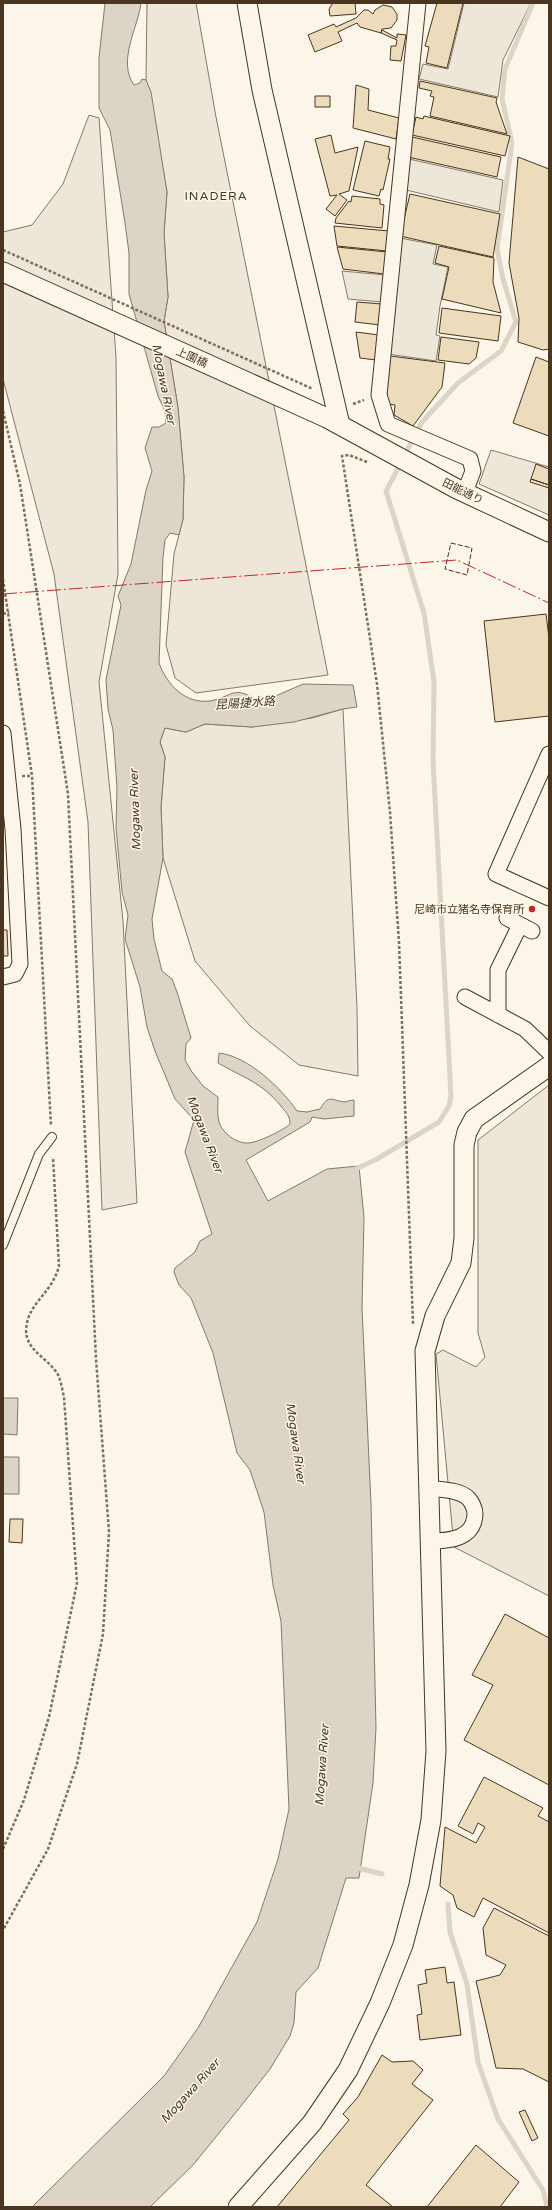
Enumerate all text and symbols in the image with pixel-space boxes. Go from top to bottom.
district label: INADERA [184,189,248,203]
water label: Mogawa River [149,343,179,427]
street label: 上園橋 [174,345,210,370]
street label: 田能通り [440,476,485,507]
water label: 昆陽捷水路 [215,694,276,712]
water label: Mogawa River [127,768,143,851]
place label: 尼崎市立猪名寺保育所 [414,903,525,916]
marker: 尼崎市立猪名寺保育所 [527,904,537,914]
water label: Mogawa River [184,1093,227,1176]
water label: Mogawa River [283,1402,309,1486]
water label: Mogawa River [312,1723,332,1806]
water label: Mogawa River [158,2055,223,2126]

